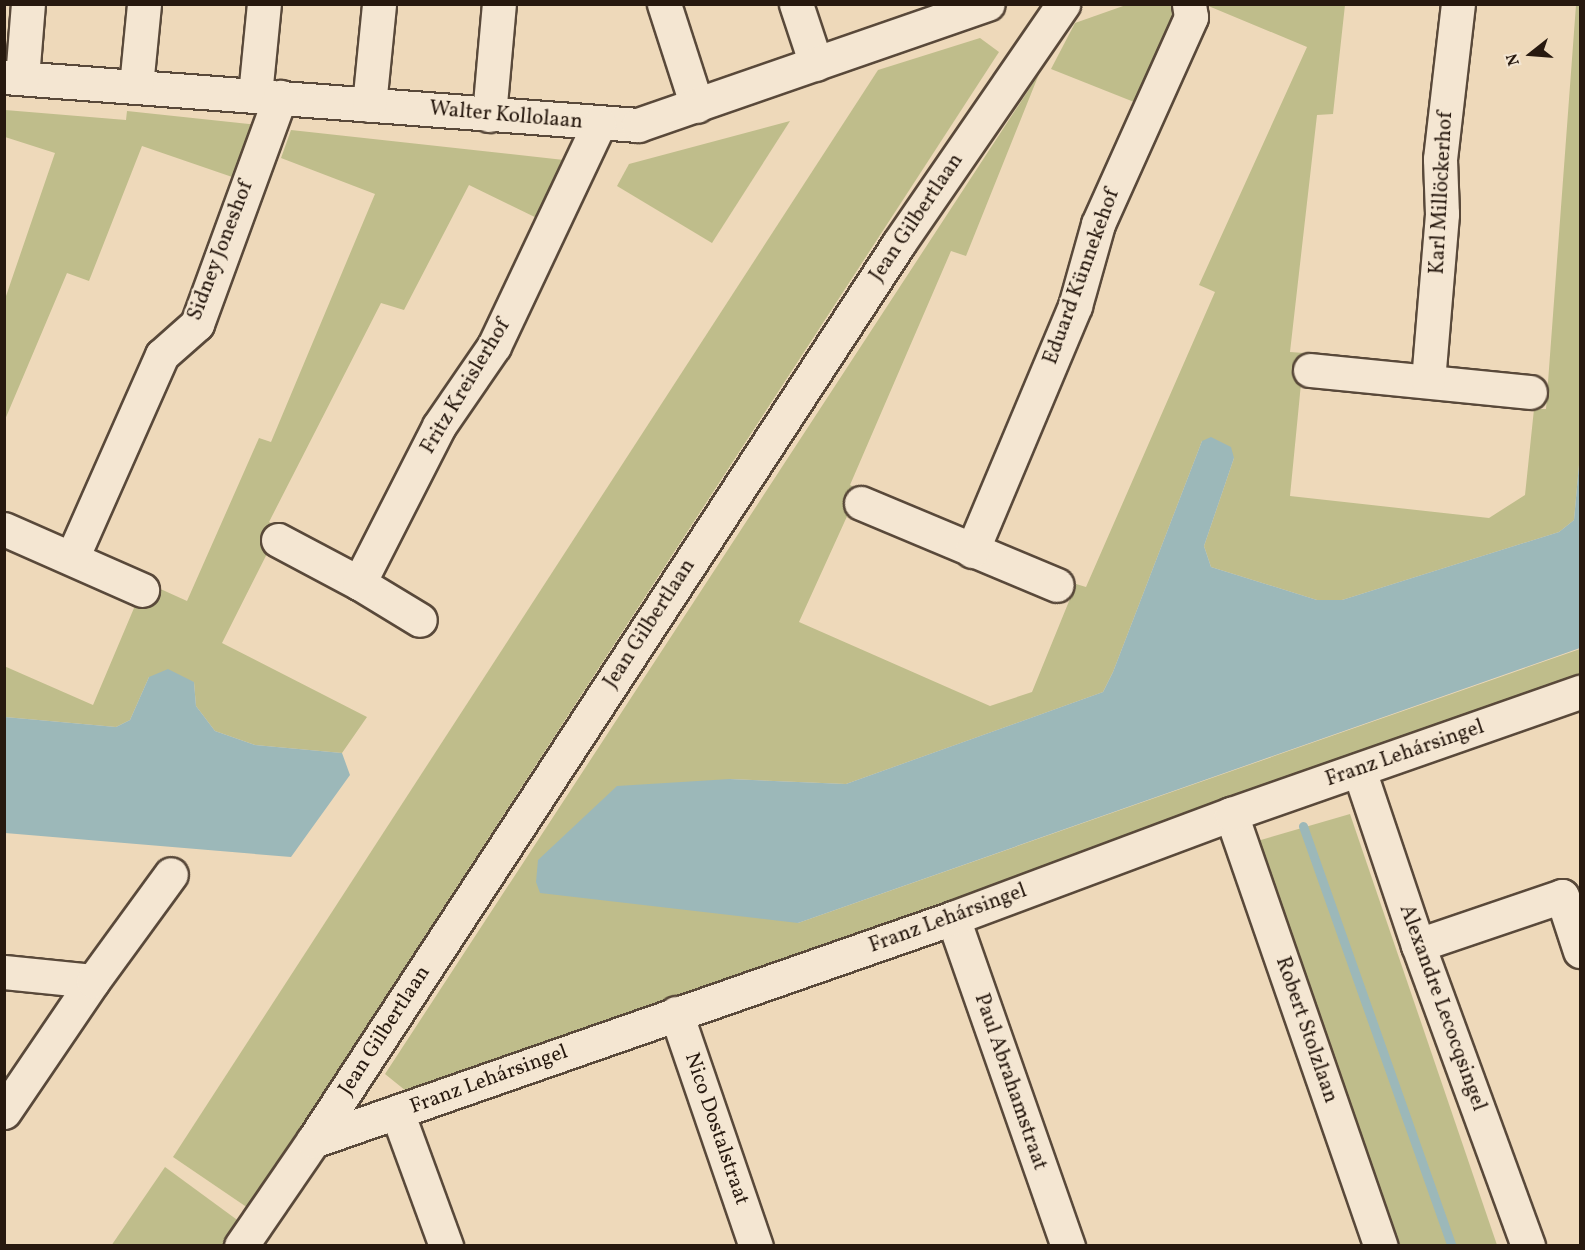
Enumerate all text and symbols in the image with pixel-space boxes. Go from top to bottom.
north arrow [1501,24,1561,84]
text: N [1502,50,1526,68]
street label: Walter Kollolaan [428,97,584,135]
street label: Karl Millöckerhof [1425,111,1459,275]
street label: Jean Gilbertlaan [865,149,969,287]
street label: Sidney Joneshof [183,177,259,325]
street label: Eduard Künnekehof [1039,186,1125,368]
street label: Fritz Kreislerhof [416,315,516,459]
street label: Jean Gilbertlaan [599,555,701,693]
street label: Franz Lehársingel [1322,715,1488,793]
street label: Franz Lehársingel [866,879,1030,959]
street label: Alexandre Lecocqsingel [1393,901,1491,1115]
street label: Robert Stolzlaan [1269,954,1343,1106]
street label: Jean Gilbertlaan [334,962,436,1100]
street label: Paul Abrahamstraat [968,990,1052,1174]
street label: Franz Lehársingel [407,1040,571,1120]
street label: Nico Dostalstraat [678,1050,754,1208]

